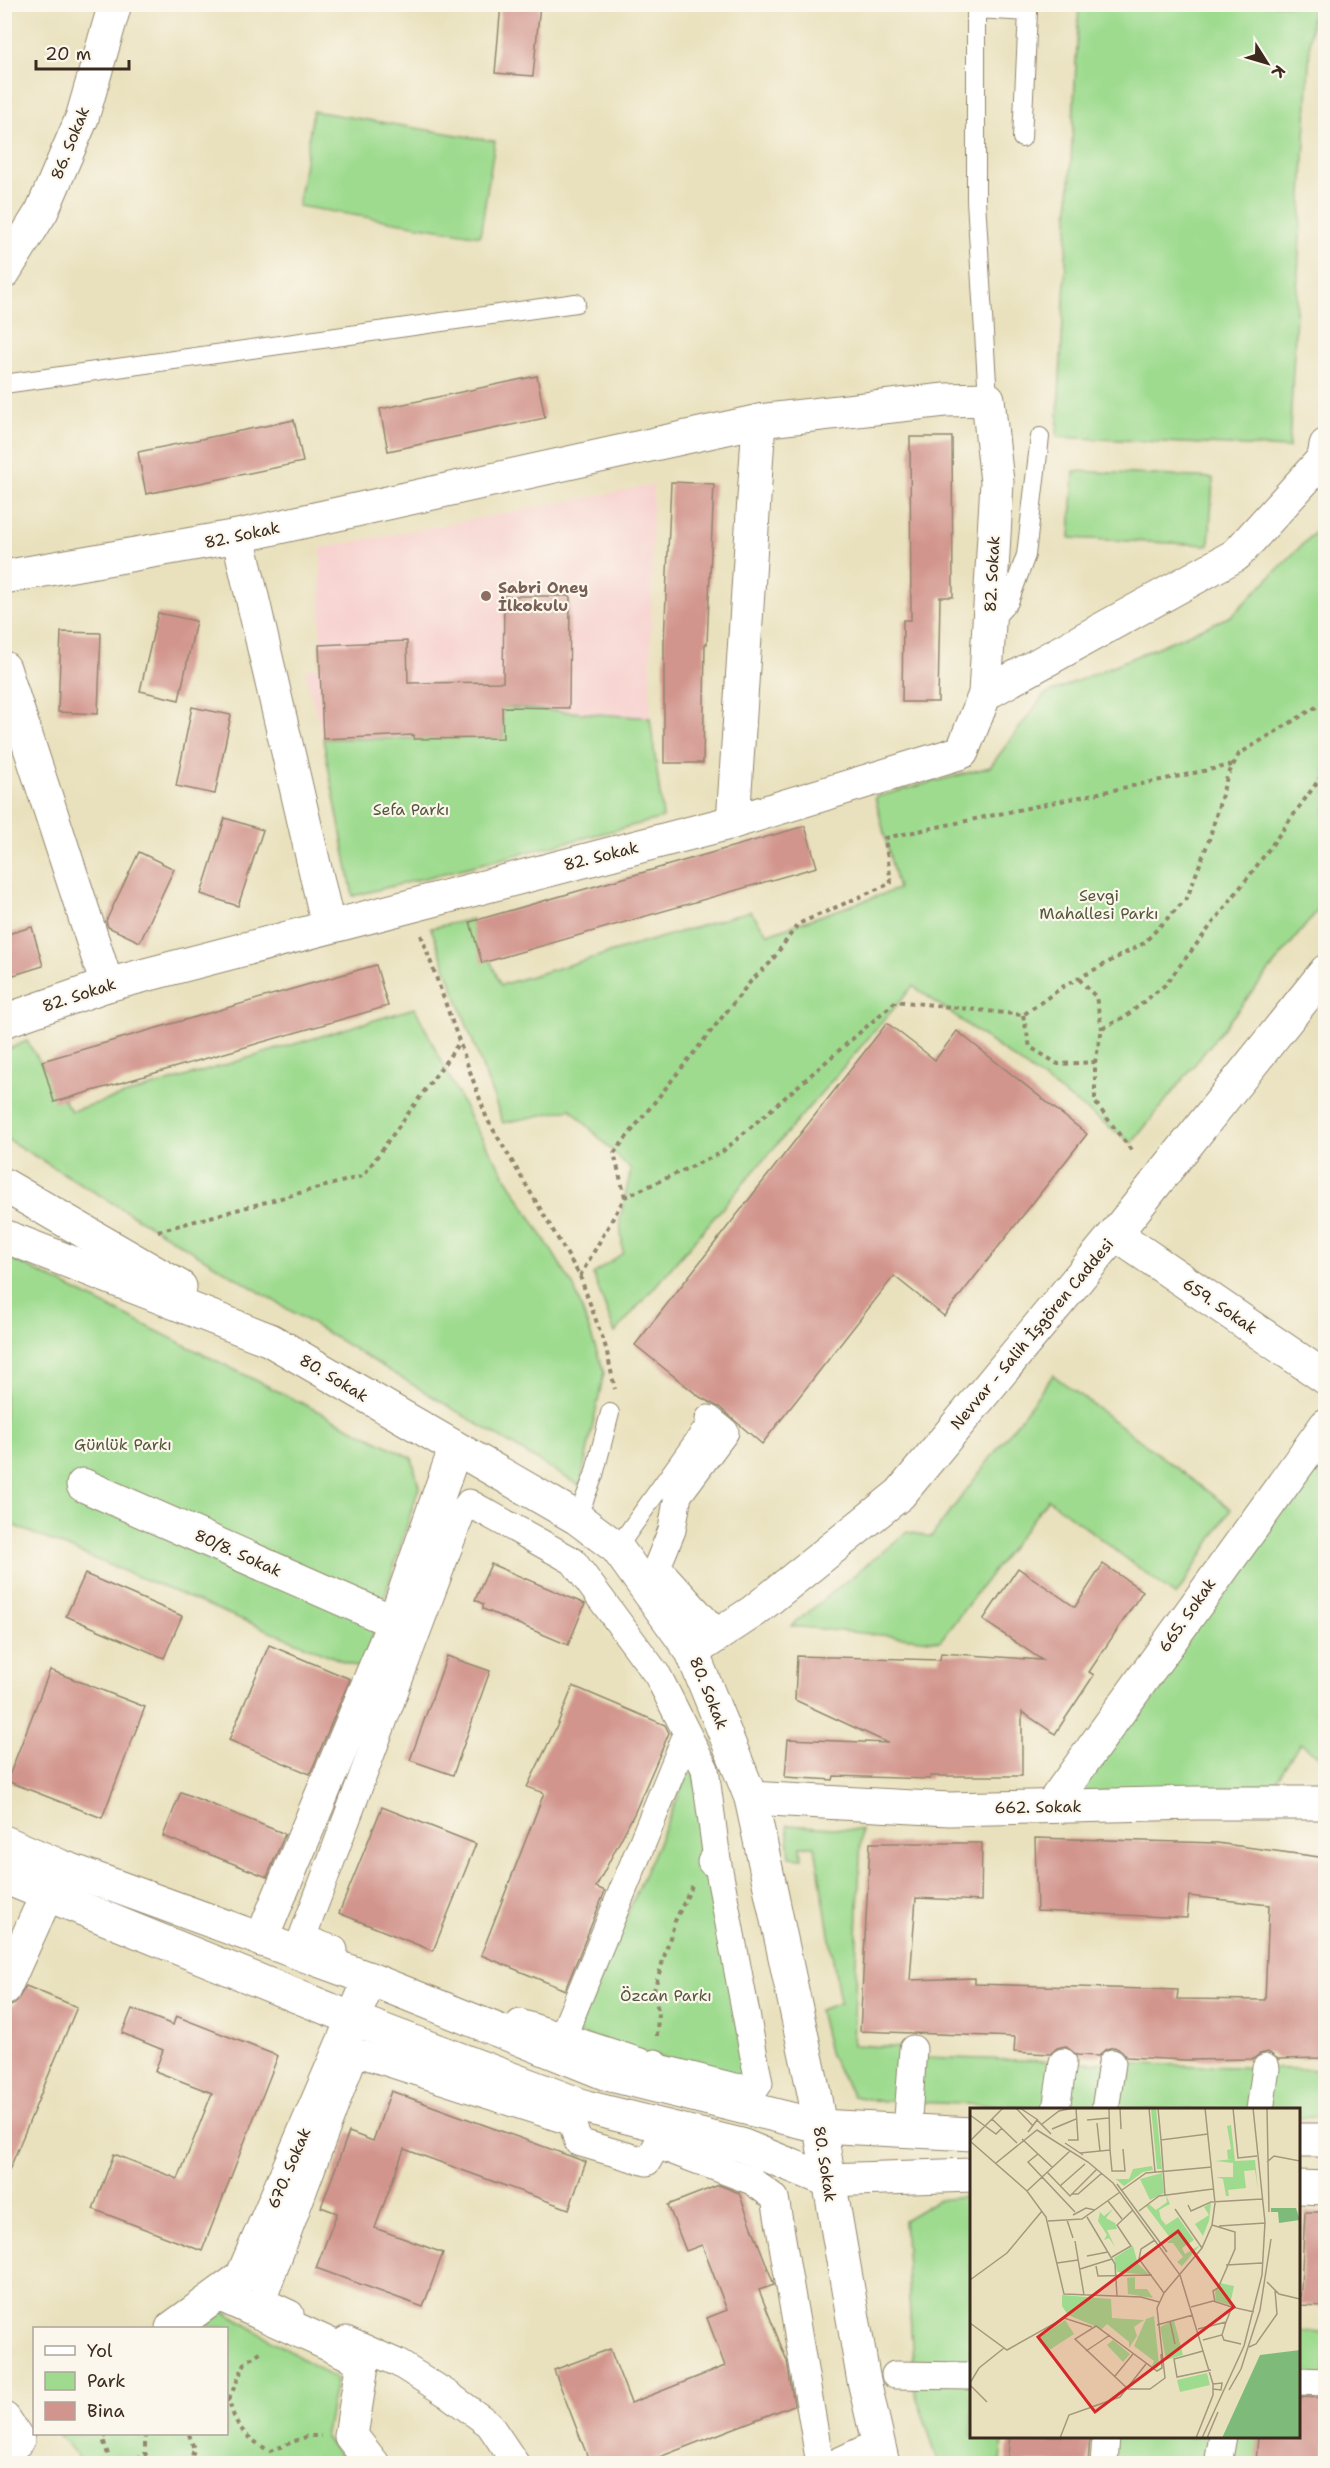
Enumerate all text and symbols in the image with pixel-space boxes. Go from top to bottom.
scale bar [36,33,129,71]
north arrow [1237,33,1297,93]
text: 20 m [45,42,91,66]
text: K [1267,61,1290,82]
street label: 86. Sokak [46,103,94,183]
street label: 82. Sokak [202,517,282,553]
street label: 82. Sokak [980,535,1004,613]
place label: Sabri Oney İlkokulu [498,577,588,616]
marker: Sabri Oney İlkokulu [479,589,493,603]
park label: Sefa Parkı [373,799,449,820]
street label: 82. Sokak [561,837,641,875]
park label: Sevgi Mahallesi Parkı [1039,885,1159,924]
street label: 82. Sokak [39,973,119,1017]
street label: Nevvar - Salih İşgören Caddesi [946,1234,1118,1434]
street label: 659. Sokak [1179,1273,1261,1339]
street label: 80. Sokak [296,1349,372,1407]
park label: Günlük Parkı [74,1434,172,1455]
street label: 80/8. Sokak [191,1524,285,1582]
street label: 665. Sokak [1154,1574,1220,1656]
street label: 80. Sokak [685,1654,733,1732]
street label: 662. Sokak [994,1796,1082,1818]
park label: Özcan Parkı [620,1985,712,2006]
inset map [970,2108,1300,2438]
street label: 670. Sokak [263,2124,315,2212]
street label: 80. Sokak [809,2125,841,2203]
legend [33,2327,228,2435]
text: Yol [87,2339,113,2363]
text: Park [87,2369,126,2393]
text: Bina [87,2399,125,2423]

